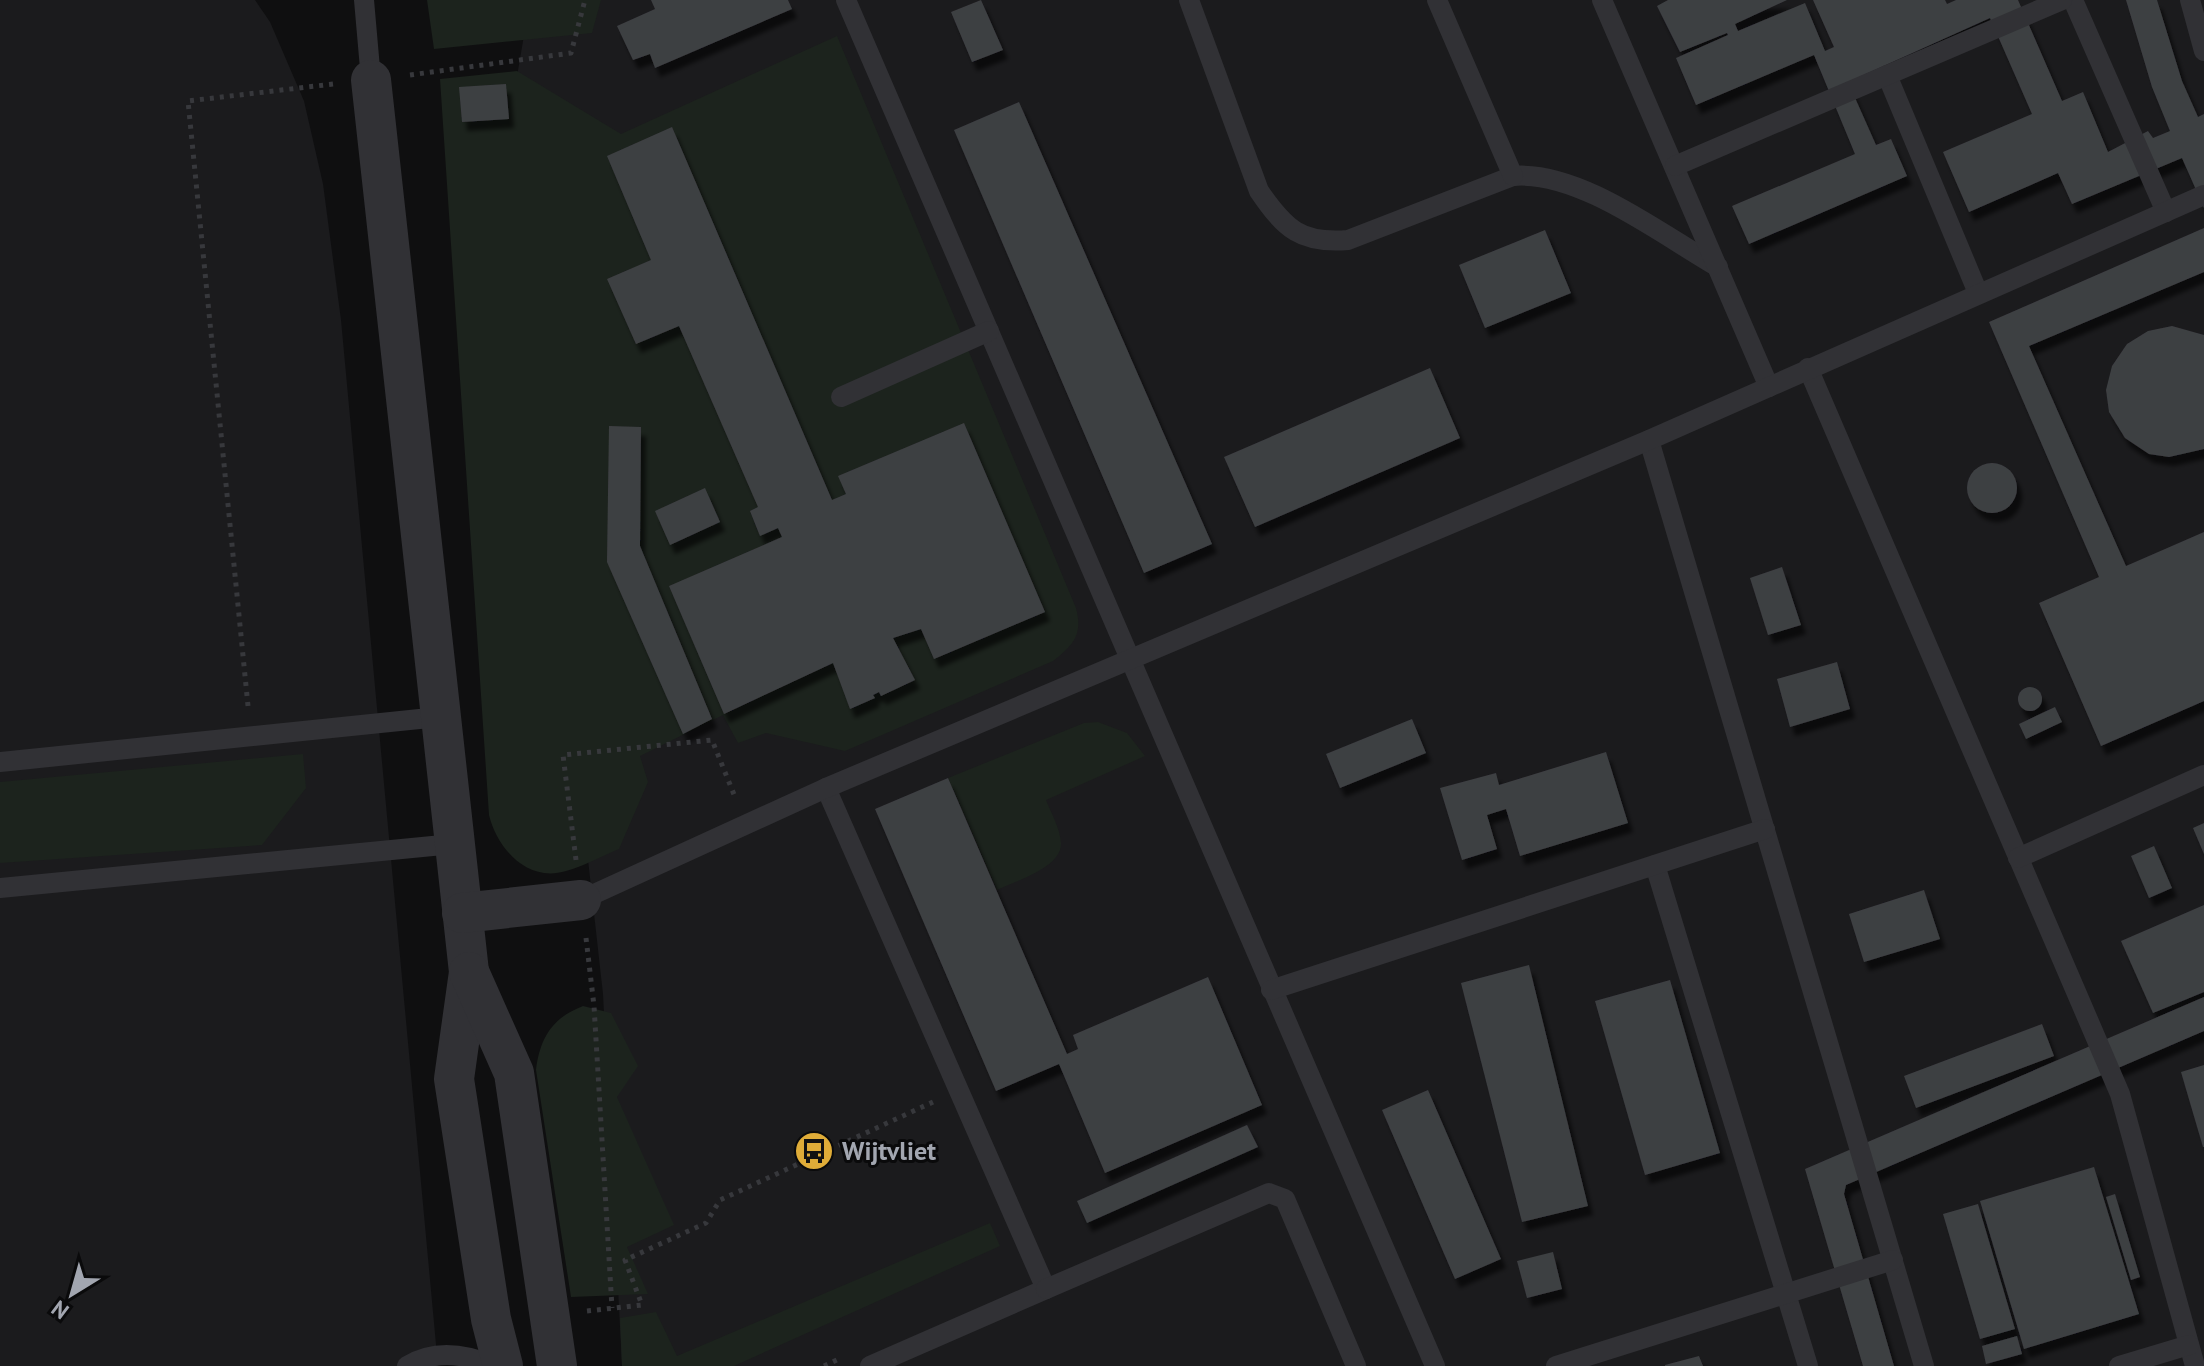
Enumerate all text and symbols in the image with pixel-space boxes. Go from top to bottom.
bus stop icon: Wijtvliet [793,1130,835,1172]
place label: Wijtvliet [842,1134,936,1167]
north arrow [32,1254,112,1334]
text: N [46,1294,74,1326]

